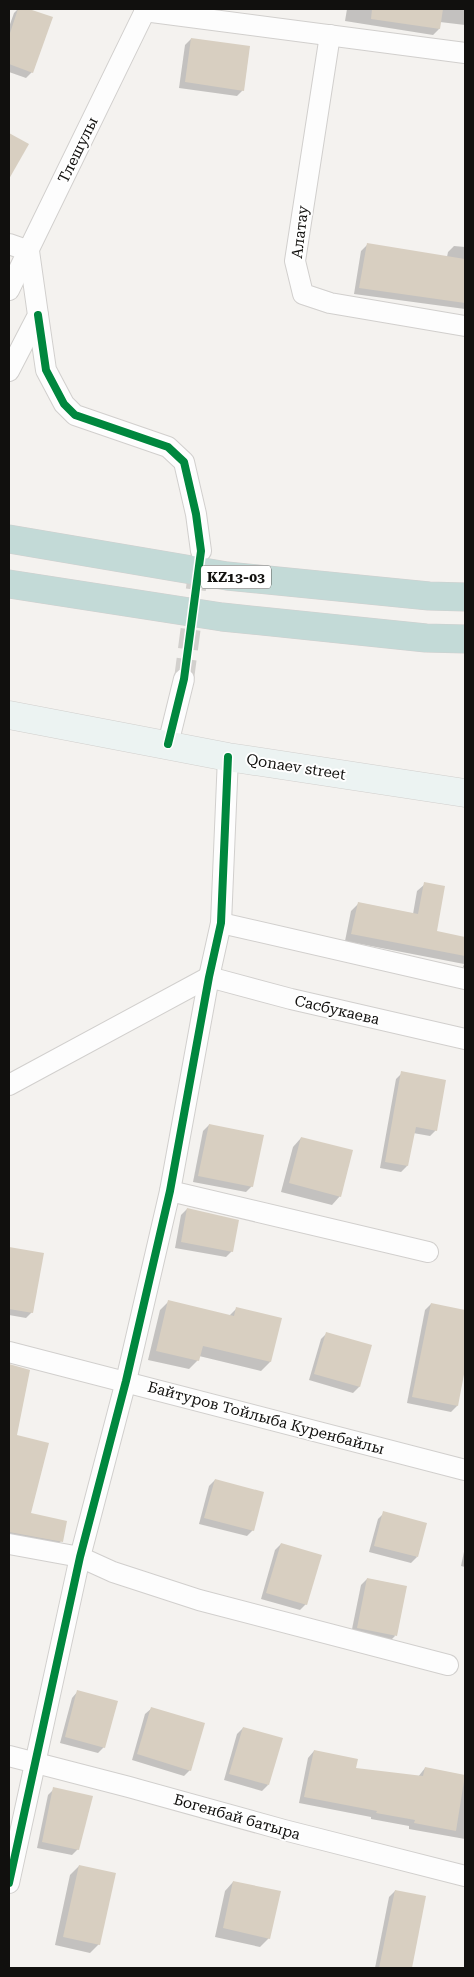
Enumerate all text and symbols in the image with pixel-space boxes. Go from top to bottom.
street label: Тлешулы [54,114,102,186]
street label: Алатау [288,204,312,259]
road number: KZ13-03 [201,566,271,588]
street label: Qonaev street [245,750,347,784]
street label: Сасбукаева [293,991,381,1029]
street label: Байтуров Тойлыба Куренбайлы [146,1378,386,1458]
street label: Богенбай батыра [172,1790,302,1844]

